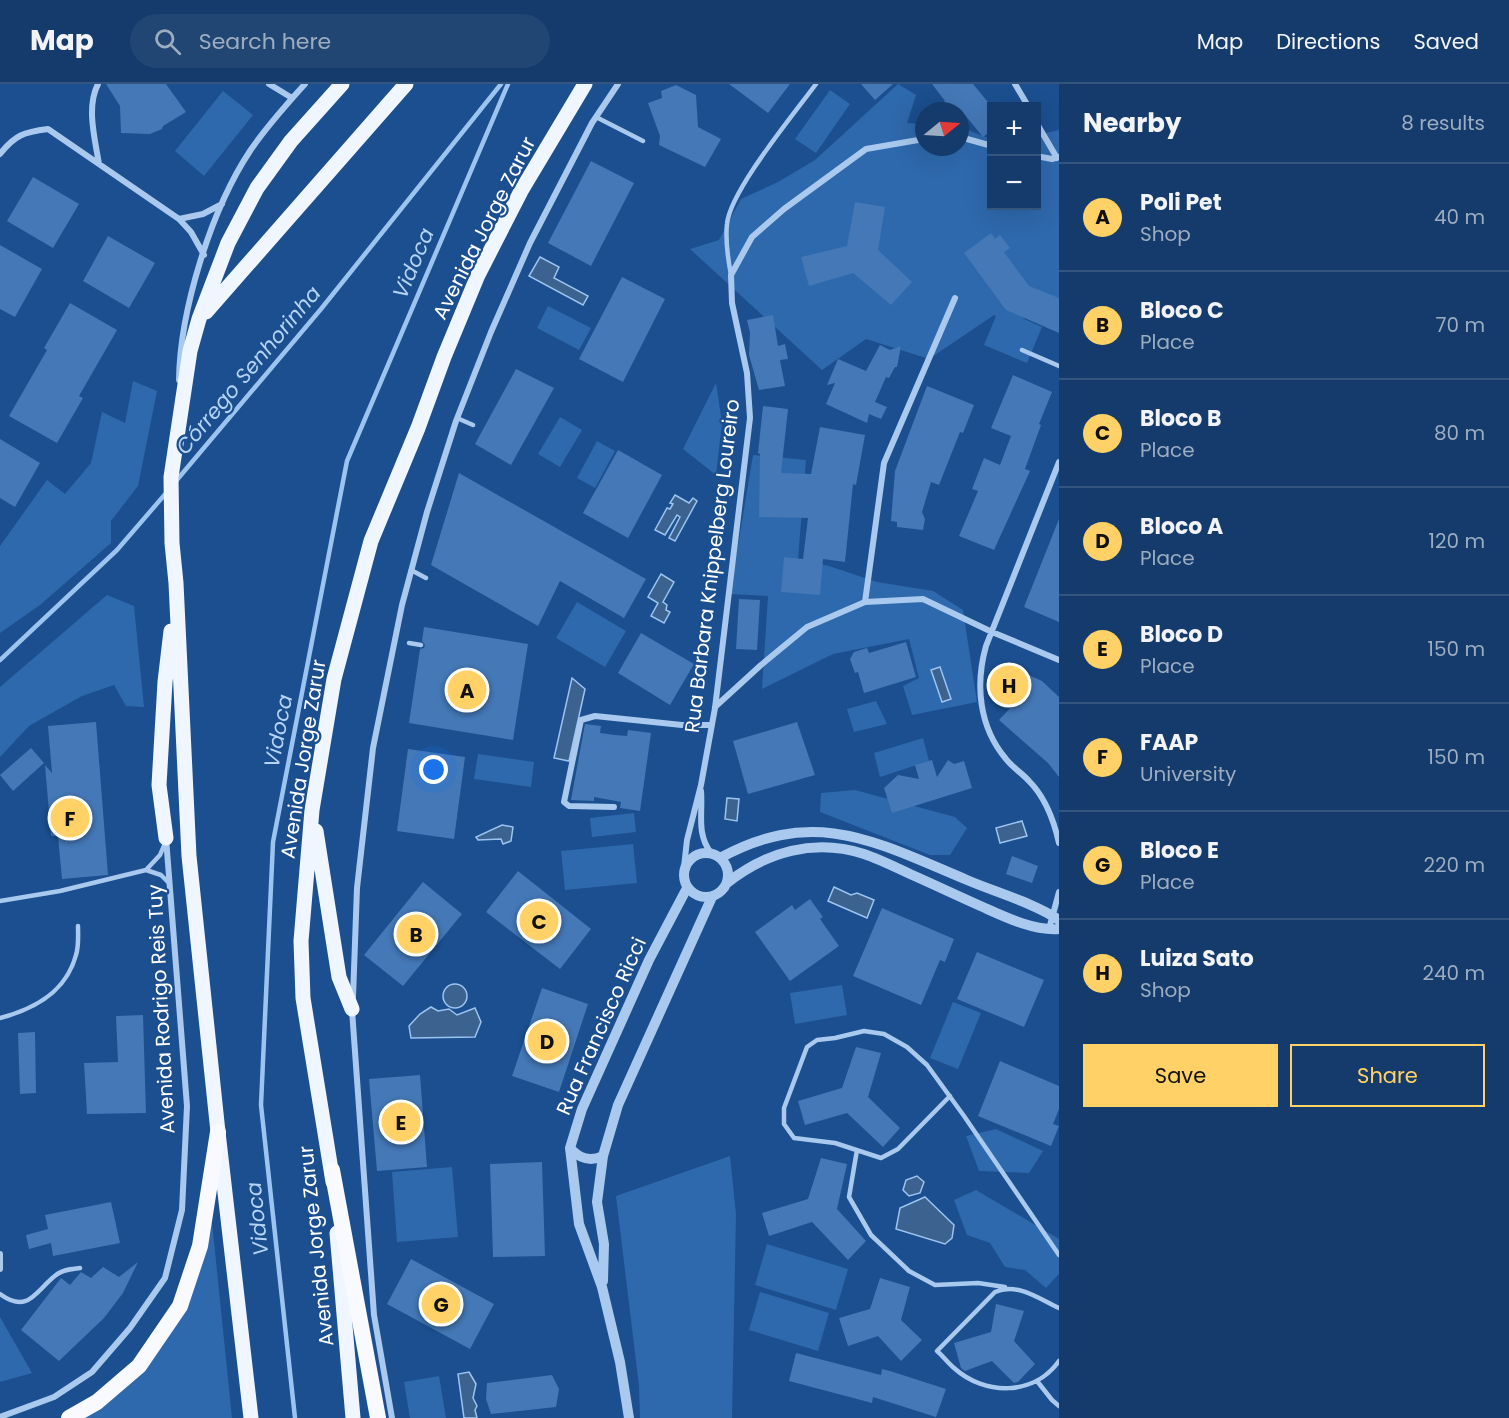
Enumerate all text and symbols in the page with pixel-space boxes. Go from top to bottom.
search box [130,14,550,68]
text: Map [30,21,94,60]
icon: search [151,25,184,58]
text: Search here [199,26,331,57]
text: Map [1197,27,1243,56]
text: Directions [1276,27,1380,56]
text: Saved [1413,27,1479,56]
north arrow [915,102,969,156]
map controls [987,102,1041,210]
button: + [987,102,1041,156]
text: Nearby [1083,105,1181,141]
text: 8 results [1401,109,1485,137]
street label: Avenida Jorge Zarur [426,132,542,324]
button: − [987,156,1041,210]
text: Poli Pet [1140,187,1222,218]
text: A [1095,203,1110,231]
text: 40 m [1434,203,1485,231]
text: Shop [1140,220,1191,248]
water label: Vidoca [385,223,441,303]
water label: Córrego Senhorinha [169,280,327,460]
text: Bloco C [1140,295,1224,326]
text: B [1096,311,1109,339]
text: 70 m [1436,311,1485,339]
text: Place [1140,328,1195,356]
street label: Rua Barbara Knippelberg Loureiro [678,398,746,734]
text: Bloco B [1140,403,1222,434]
text: C [1095,419,1110,447]
text: 80 m [1434,419,1485,447]
text: Place [1140,436,1195,464]
text: Bloco A [1140,511,1223,542]
text: D [1095,527,1110,555]
text: 120 m [1429,527,1485,555]
text: Place [1140,544,1195,572]
text: Bloco D [1140,619,1223,650]
text: E [1097,635,1108,663]
text: 150 m [1428,635,1485,663]
text: Place [1140,652,1195,680]
street label: Avenida Jorge Zarur [273,657,333,861]
pin: H [990,662,1028,708]
pin: A [448,668,486,712]
water label: Vidoca [257,692,299,770]
text: FAAP [1140,727,1198,758]
text: F [1097,743,1108,771]
text: 150 m [1428,743,1485,771]
your location [419,755,448,784]
text: University [1140,760,1236,788]
pin: F [50,796,90,840]
text: Bloco E [1140,835,1219,866]
text: G [1095,851,1110,879]
text: 220 m [1424,851,1485,879]
text: Place [1140,868,1195,896]
street label: Avenida Rodrigo Reis Tuy [140,884,182,1134]
pin: C [520,898,558,944]
pin: B [396,912,436,956]
street label: Rua Francisco Ricci [549,933,653,1119]
text: Luiza Sato [1140,943,1254,974]
text: H [1095,959,1110,987]
text: 240 m [1422,959,1485,987]
text: Shop [1140,976,1191,1004]
pin: D [528,1018,566,1064]
button: Save [1083,1044,1278,1107]
button: Share [1290,1044,1485,1107]
pin: E [382,1100,420,1144]
street label: Avenida Jorge Zarur [292,1144,340,1348]
water label: Vidoca [239,1181,275,1257]
pin: G [422,1282,460,1326]

